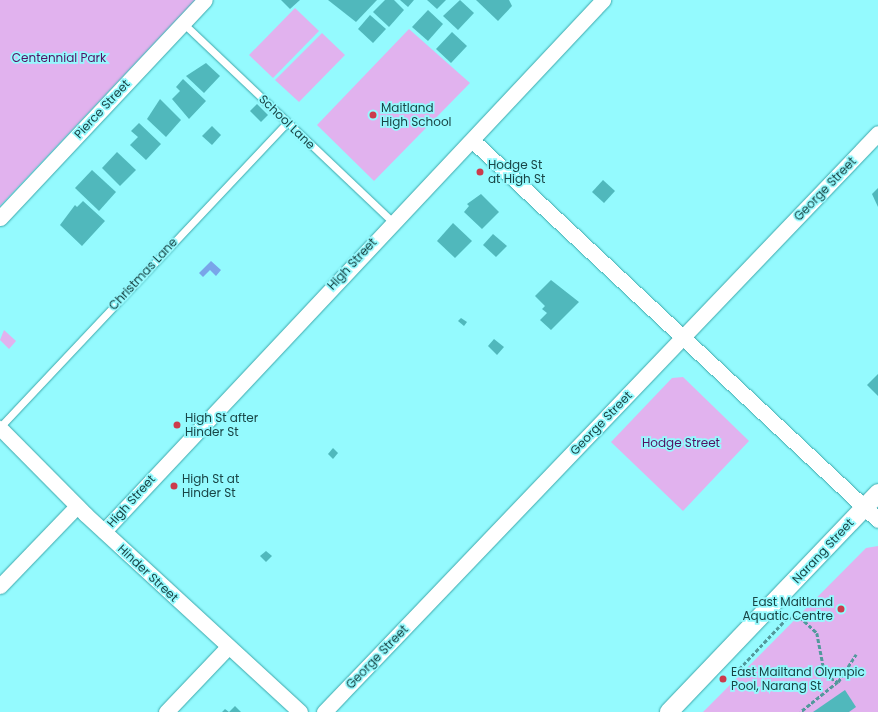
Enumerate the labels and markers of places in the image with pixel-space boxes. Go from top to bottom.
place label: Maitland High School [381,101,452,129]
marker: Maitland High School [368,110,378,120]
place label: Hodge St at High St [488,158,545,186]
marker: Hodge St at High St [475,167,485,177]
place label: High St after Hinder St [185,411,258,439]
marker: High St after Hinder St [172,420,182,430]
place label: High St at Hinder St [182,472,239,500]
marker: High St at Hinder St [169,481,179,491]
place label: East Maitland Aquatic Centre [743,595,833,623]
marker: East Maitland Aquatic Centre [836,604,846,614]
place label: East Mailtand Olympic Pool, Narang St [731,665,865,693]
marker: East Mailtand Olympic Pool, Narang St [718,674,728,684]

